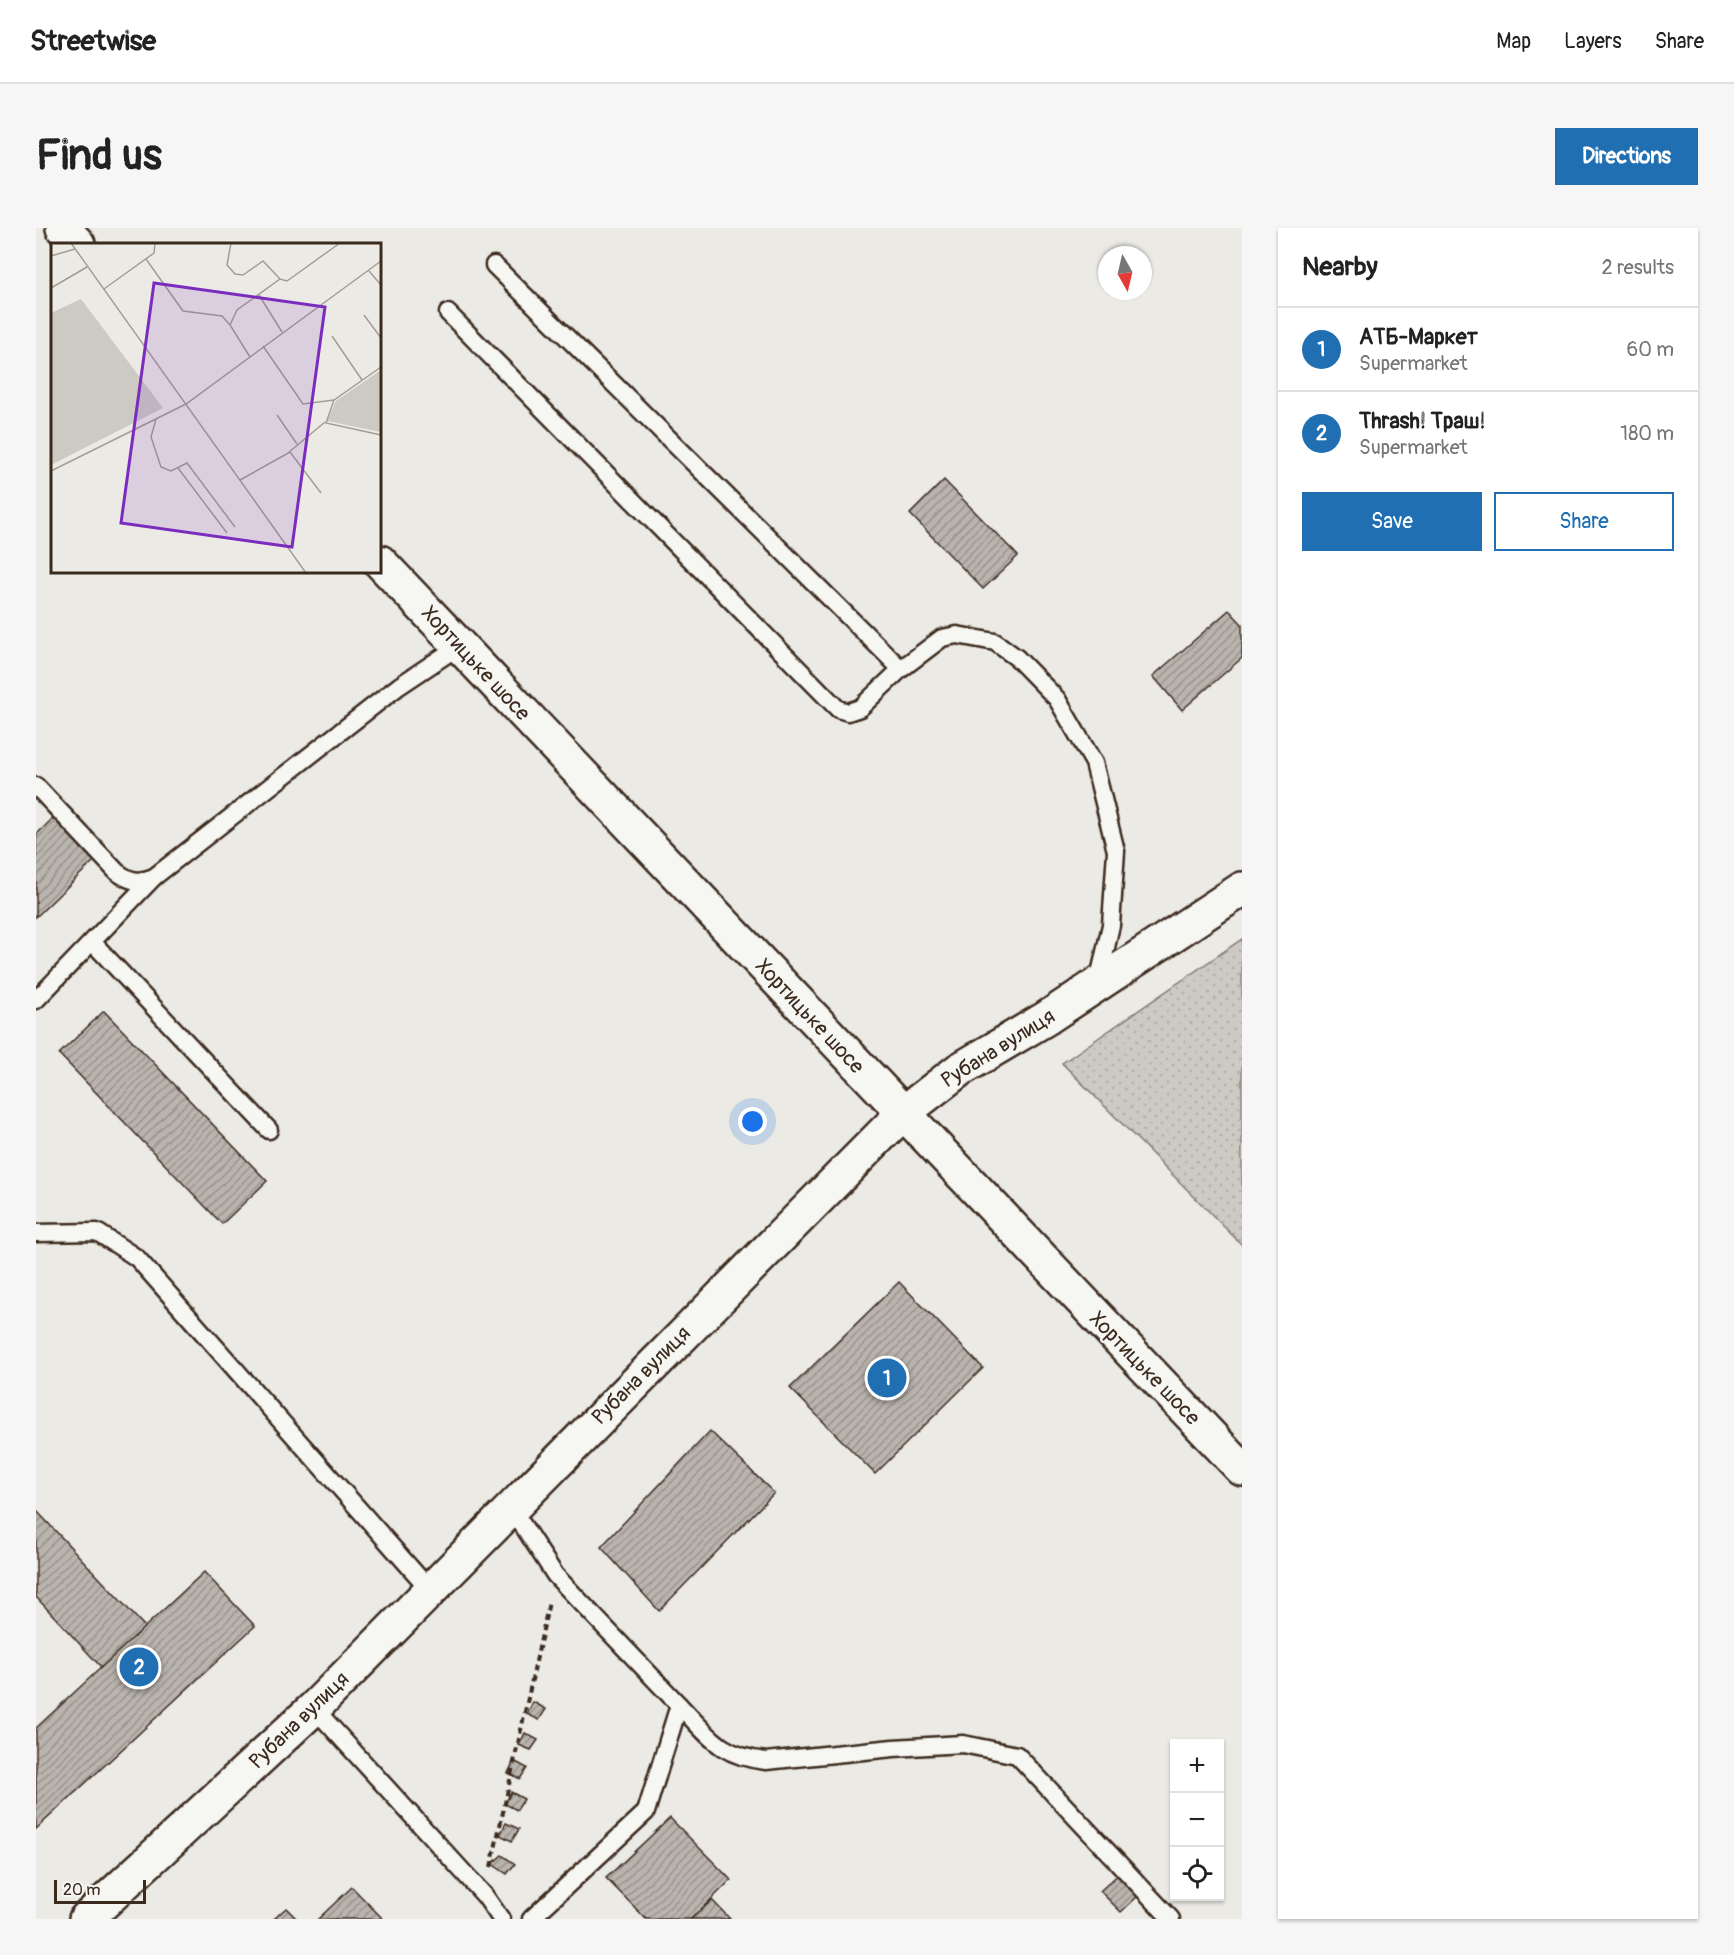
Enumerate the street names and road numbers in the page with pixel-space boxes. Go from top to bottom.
street label: Хортицьке шосе [415,600,536,727]
street label: Хортицьке шосе [749,953,870,1080]
street label: Рубана вулиця [937,1003,1060,1094]
street label: Хортицьке шосе [1083,1306,1206,1431]
street label: Рубана вулиця [586,1320,696,1430]
street label: Рубана вулиця [244,1666,355,1775]

